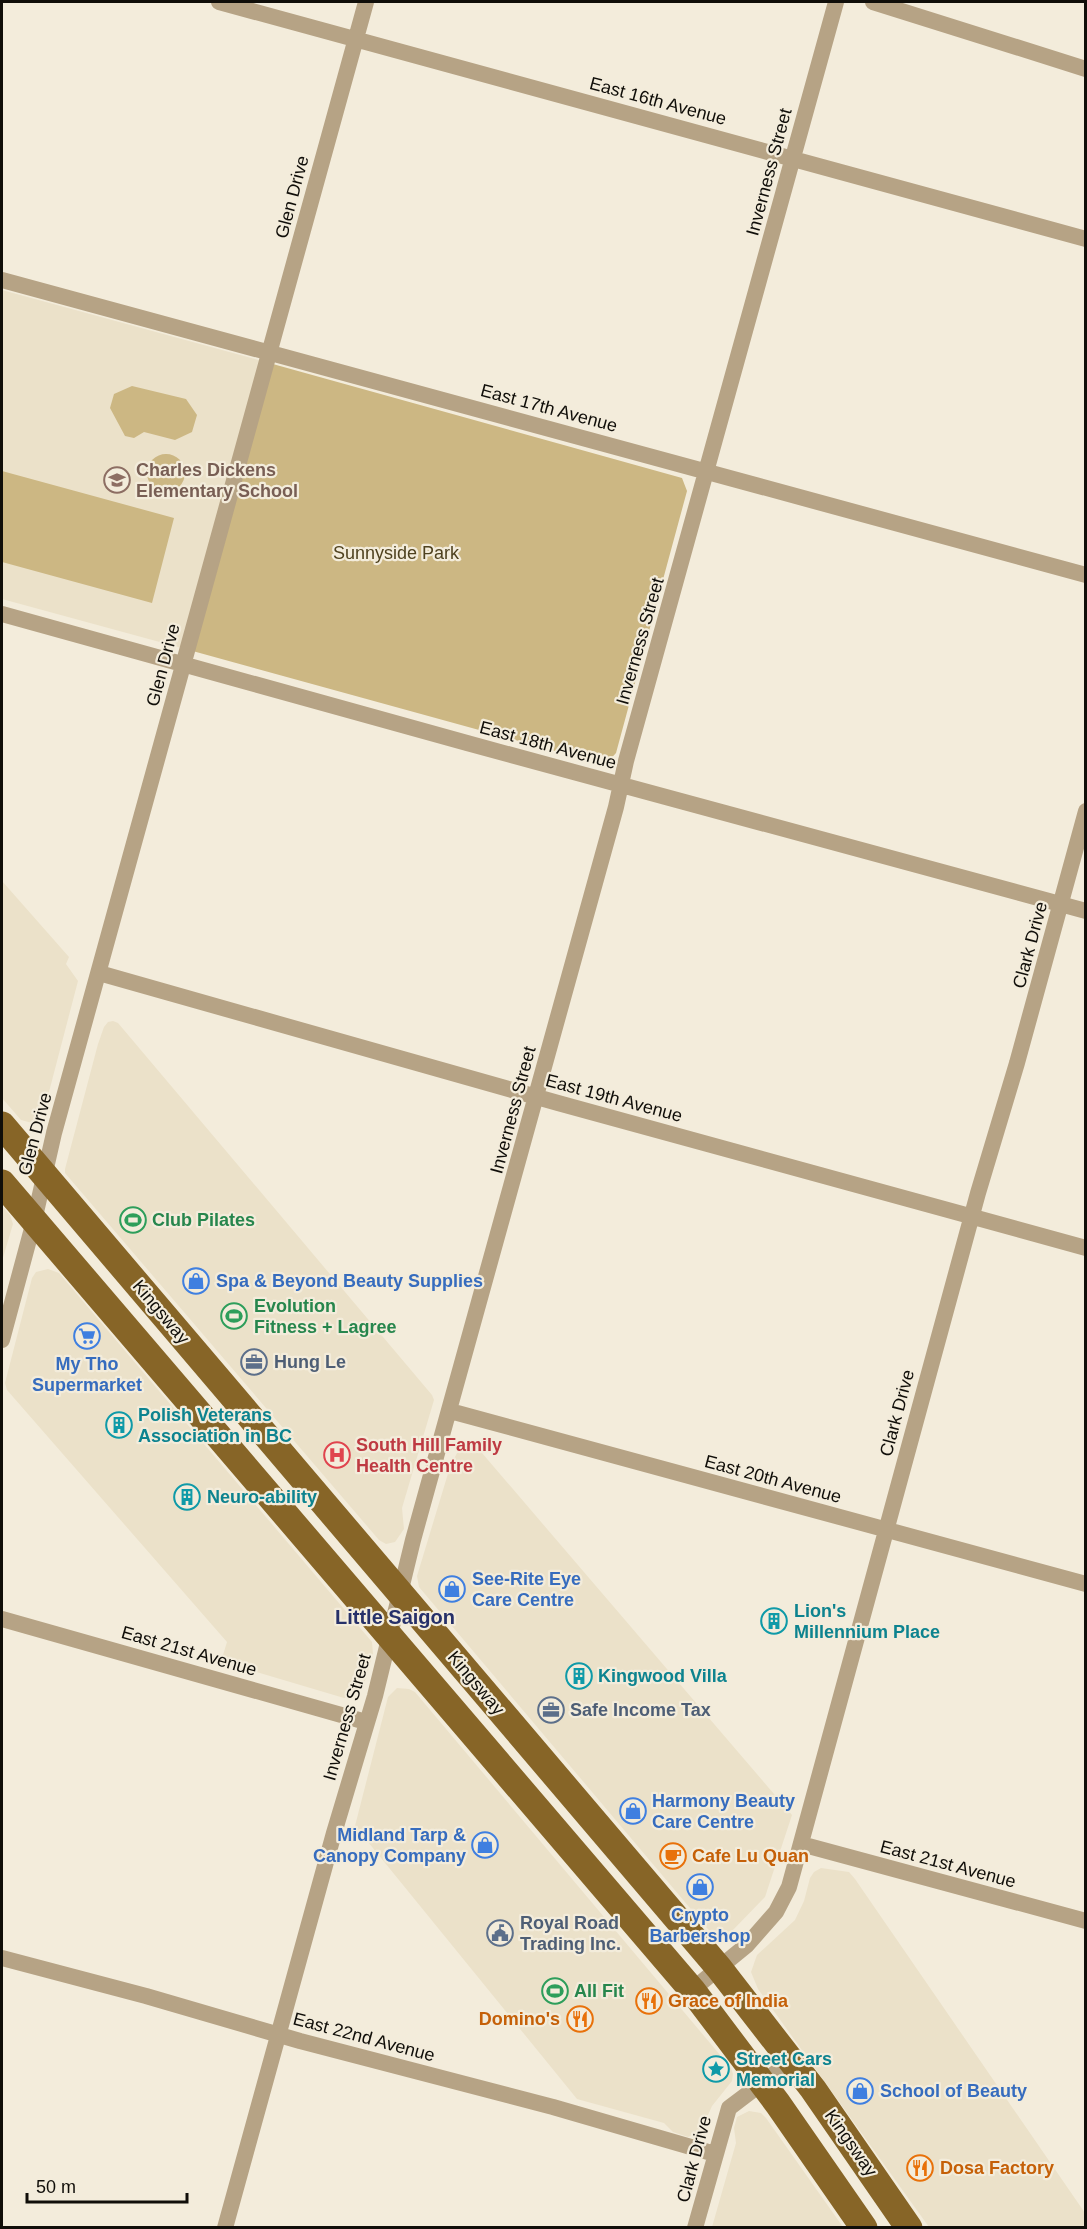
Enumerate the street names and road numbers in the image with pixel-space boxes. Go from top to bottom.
street label: East 16th Avenue [587,73,729,129]
street label: Inverness Street [742,106,796,238]
street label: Glen Drive [271,153,313,241]
street label: East 17th Avenue [478,380,620,436]
street label: Inverness Street [612,575,668,707]
street label: Glen Drive [142,621,184,709]
street label: East 18th Avenue [477,717,619,773]
street label: Clark Drive [1009,899,1051,991]
street label: Inverness Street [486,1044,540,1176]
street label: East 19th Avenue [543,1070,685,1126]
street label: Glen Drive [14,1090,56,1178]
street label: Kingsway [129,1276,193,1348]
street label: Clark Drive [876,1367,918,1459]
street label: East 20th Avenue [702,1451,844,1507]
street label: East 21st Avenue [119,1622,259,1680]
street label: Kingsway [444,1647,508,1719]
street label: Inverness Street [319,1651,375,1783]
street label: East 21st Avenue [878,1836,1018,1892]
street label: East 22nd Avenue [291,2008,437,2066]
street label: Kingsway [821,2106,881,2180]
street label: Clark Drive [673,2113,715,2205]

